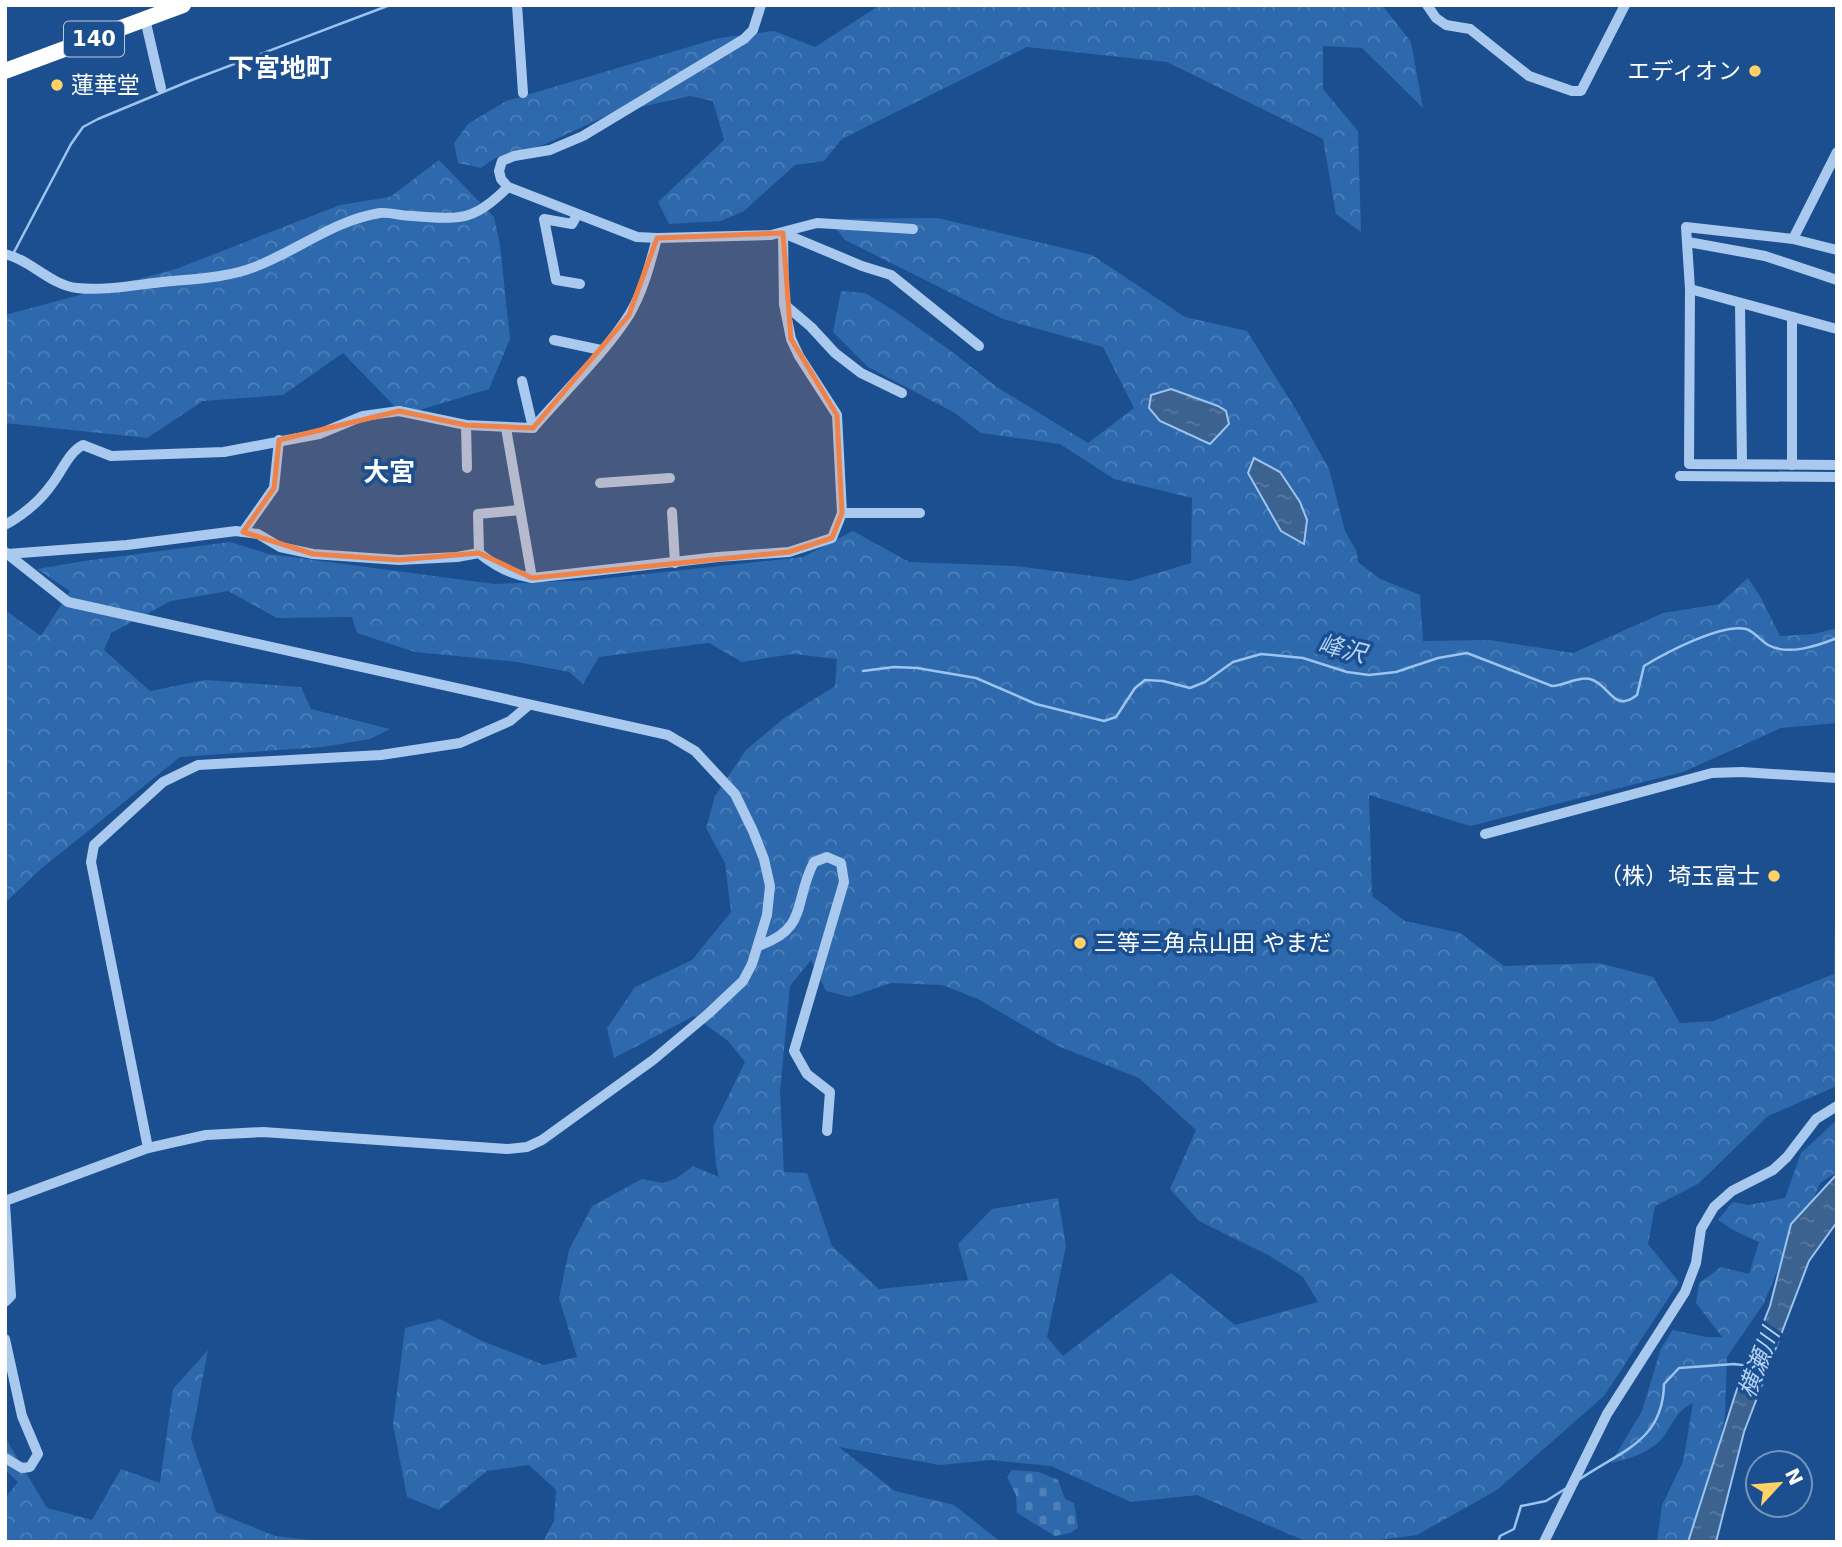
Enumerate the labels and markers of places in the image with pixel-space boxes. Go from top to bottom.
place label: エディオン [1628,58,1741,84]
marker: エディオン [1747,63,1763,79]
place label: 蓮華堂 [71,72,140,98]
marker: 蓮華堂 [49,77,65,93]
place label: （株）埼玉富士 [1599,863,1760,889]
marker: （株）埼玉富士 [1766,868,1782,884]
place label: 三等三角点山田 やまだ [1094,930,1331,956]
marker: 三等三角点山田 やまだ [1072,935,1088,951]

